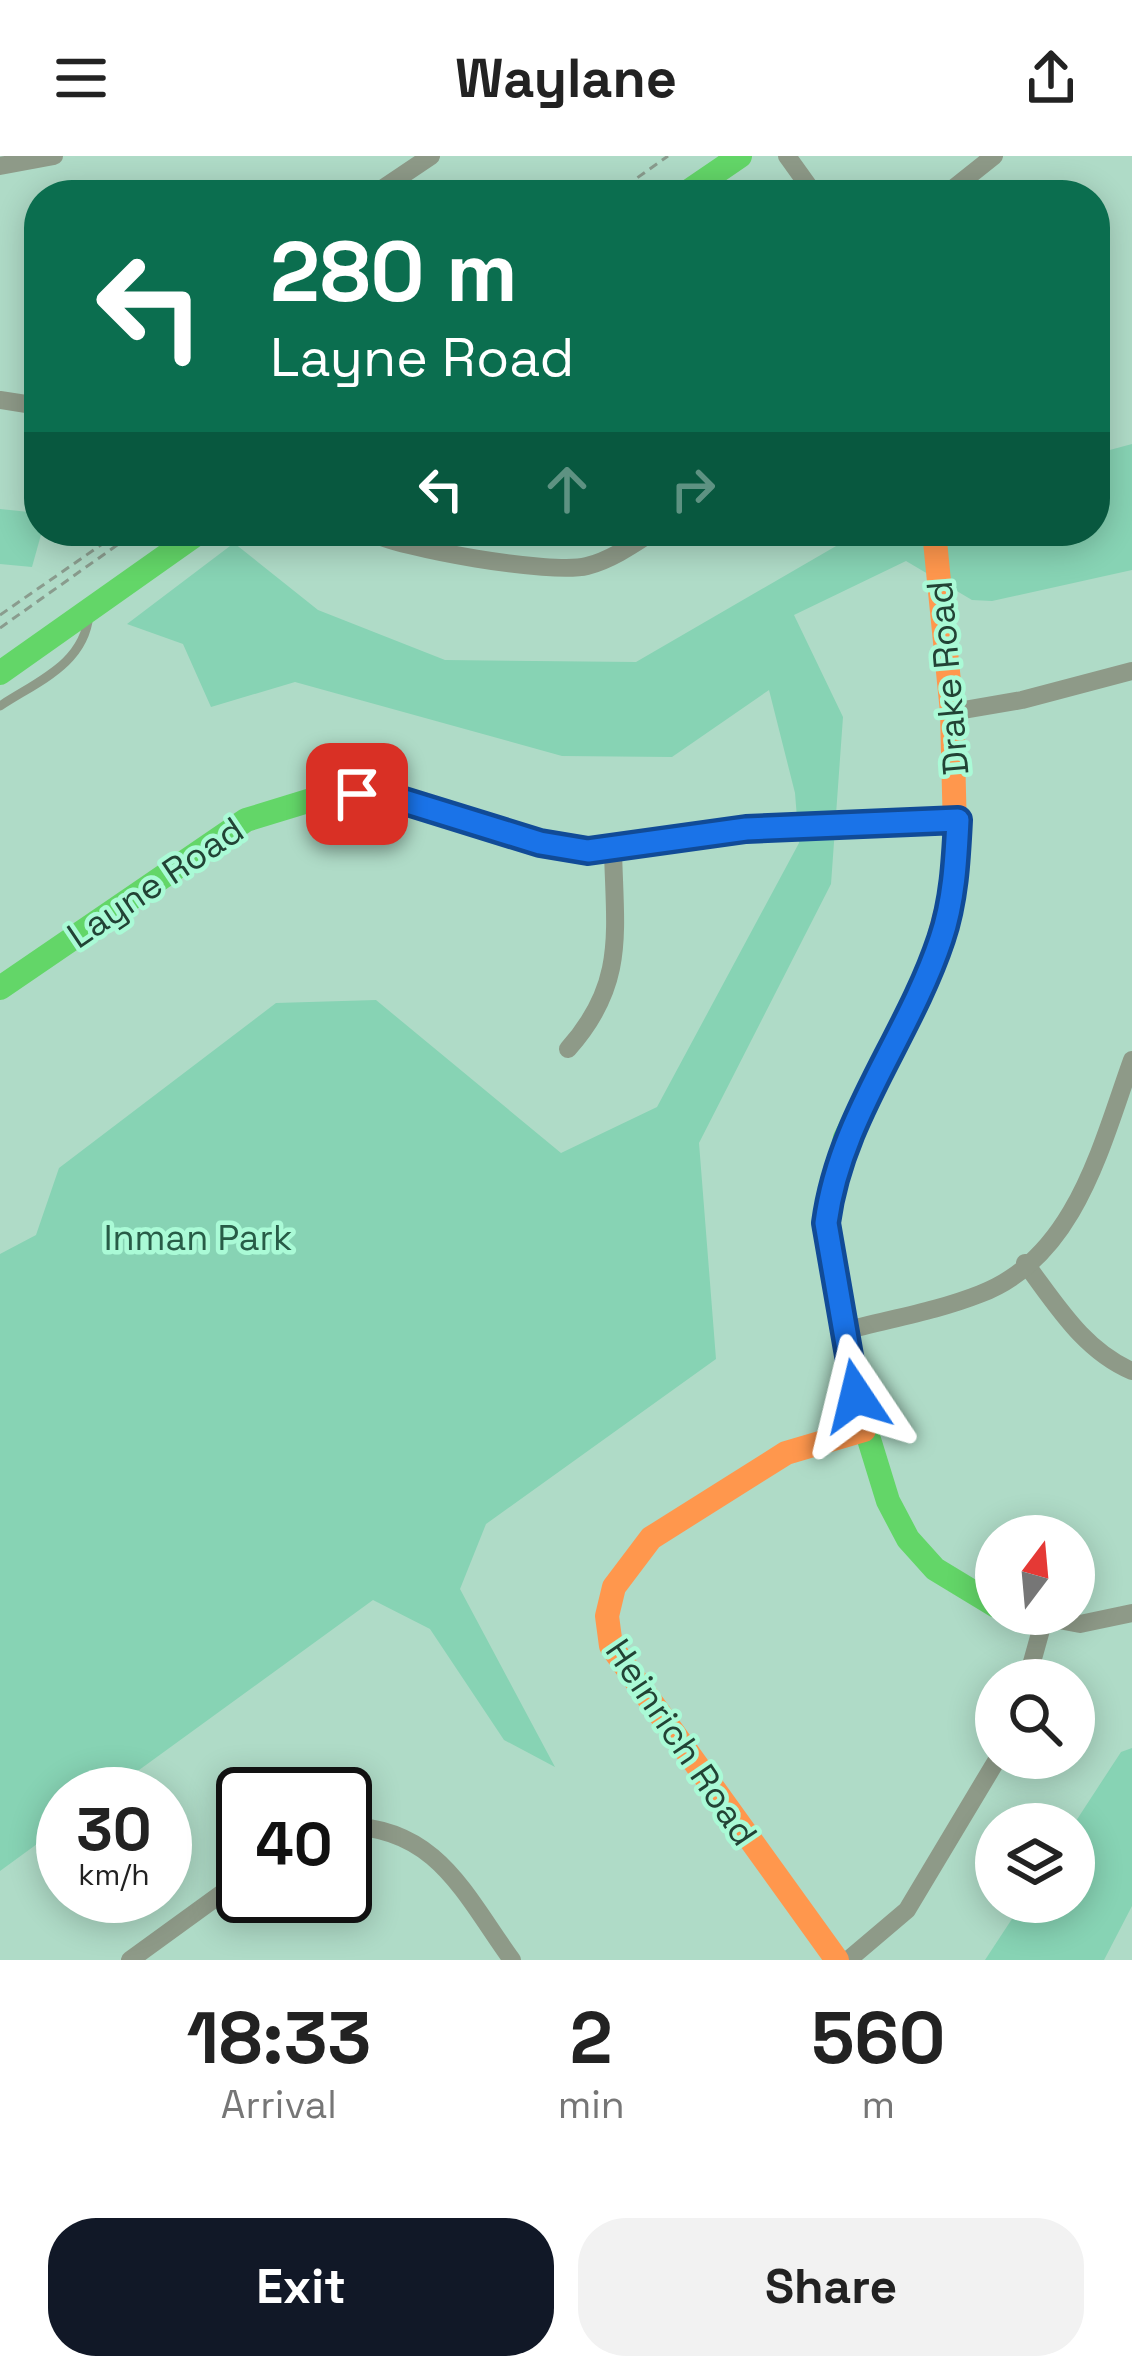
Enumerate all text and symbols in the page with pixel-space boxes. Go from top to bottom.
text: Waylane [455,44,677,113]
icon: menu [48,45,114,111]
icon: share [1018,45,1084,111]
text: 280 m [270,218,518,326]
icon: left [72,228,228,384]
text: Layne Road [270,323,574,392]
icon: left [408,456,474,522]
icon: ahead [534,456,600,522]
icon: right [660,456,726,522]
street label: Drake Road [917,579,979,777]
pin [306,743,408,845]
icon: arrive [324,761,390,827]
street label: Layne Road [59,807,253,959]
park label: Inman Park [104,1215,292,1261]
position arrow [793,1333,919,1459]
north arrow [975,1515,1095,1635]
map controls [975,1515,1095,1923]
street label: Heinrich Road [595,1630,767,1855]
button: search [975,1659,1095,1779]
speed limit sign: 40 [216,1767,372,1923]
text: 30 [76,1791,152,1868]
button: layers [975,1803,1095,1923]
text: km/h [78,1855,150,1894]
text: 18:33 [186,1992,371,2084]
text: 2 [570,1992,613,2084]
text: 560 [811,1992,946,2084]
text: Arrival [221,2080,337,2129]
text: min [558,2080,625,2129]
text: m [862,2080,895,2129]
button: Exit [48,2218,554,2356]
button: Share [578,2218,1084,2356]

